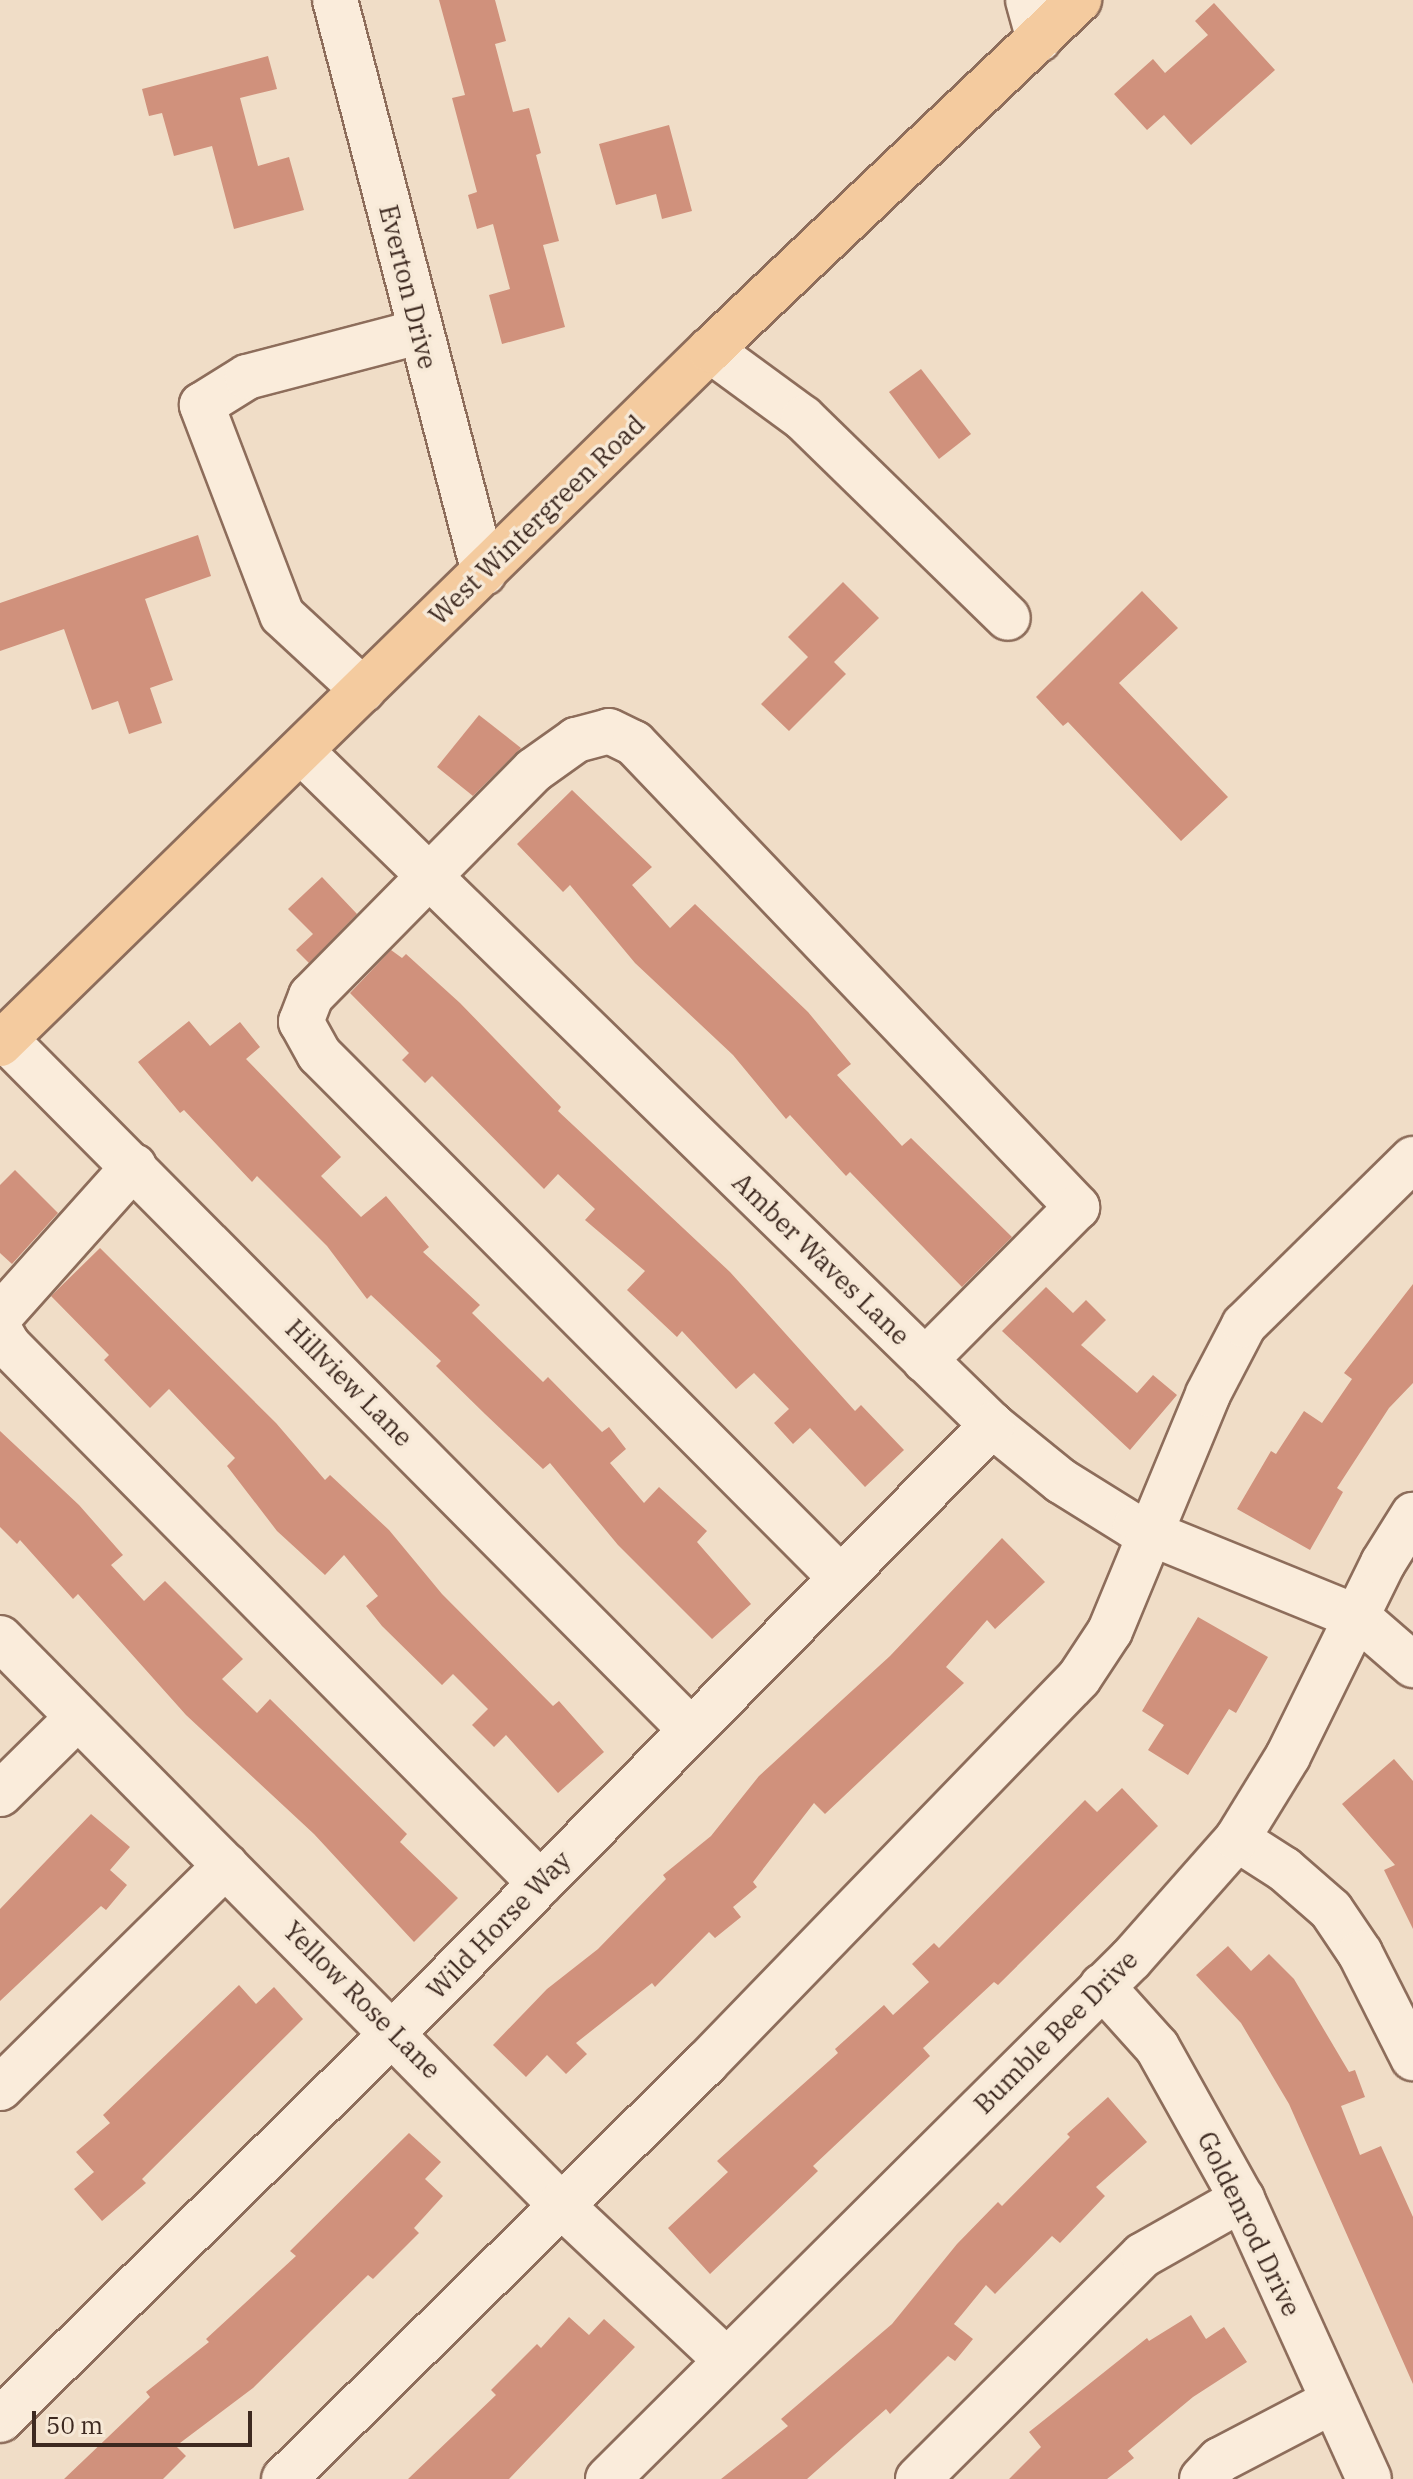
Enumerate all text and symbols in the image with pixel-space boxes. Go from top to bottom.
street label: Everton Drive [373,202,443,372]
street label: West Wintergreen Road [423,409,651,631]
street label: Amber Waves Lane [726,1167,916,1351]
street label: Hillview Lane [279,1313,419,1453]
street label: Wild Horse Way [421,1845,577,2005]
street label: Yellow Rose Lane [277,1915,447,2085]
street label: Bumble Bee Drive [968,1944,1144,2120]
street label: Goldenrod Drive [1191,2127,1307,2321]
scale bar [36,2395,256,2445]
text: 50 m [46,2409,103,2441]

